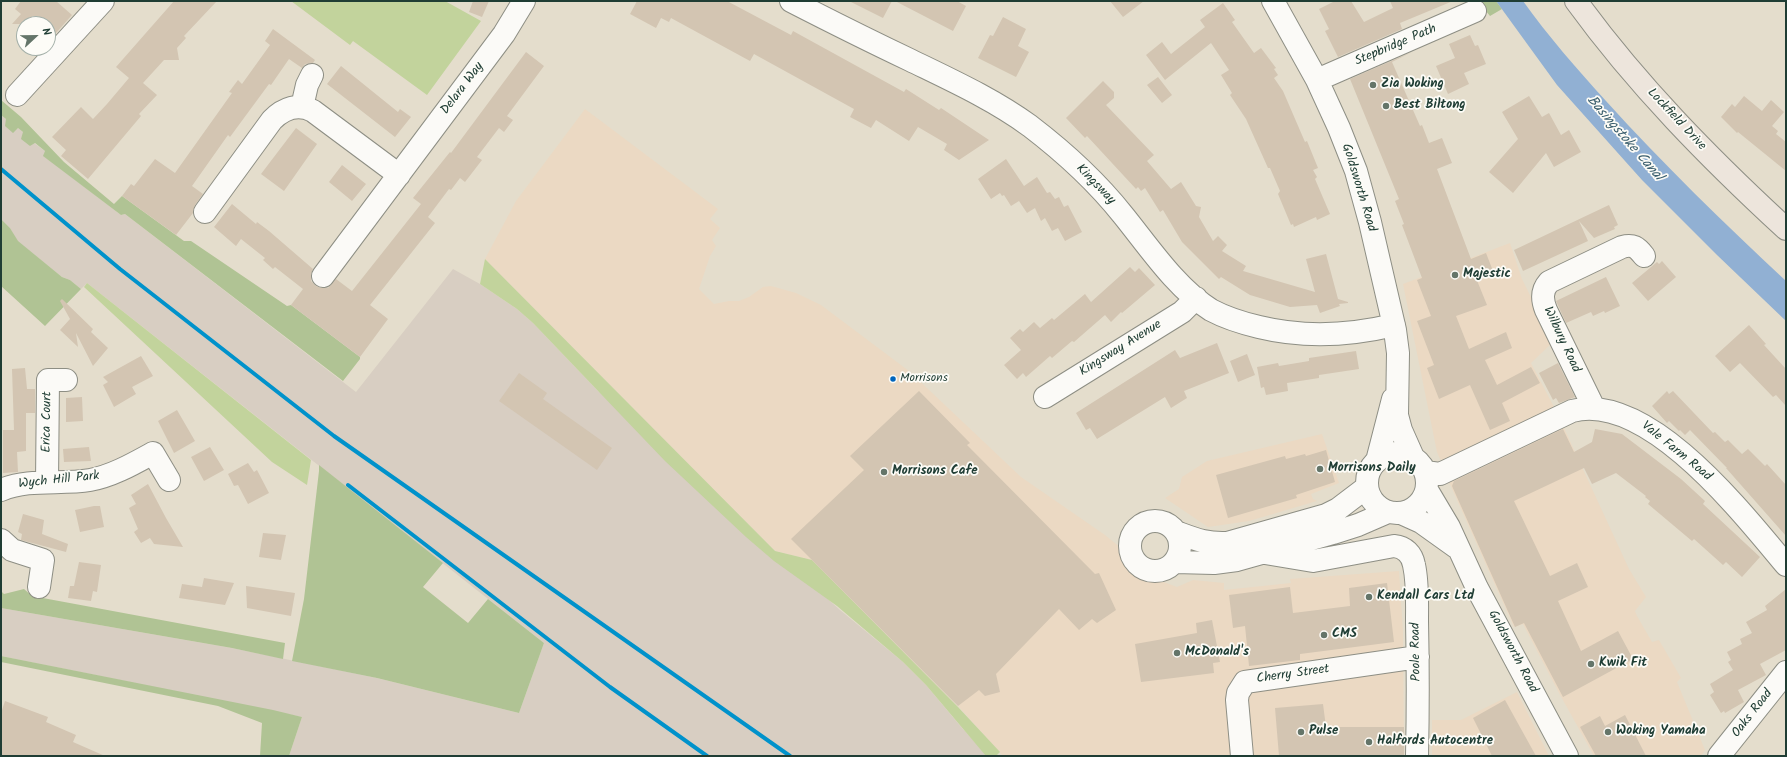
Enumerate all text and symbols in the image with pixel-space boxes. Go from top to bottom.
north arrow [16,16,56,56]
street label: Stepbridge Path [1353,22,1439,70]
text: N [37,25,56,38]
street label: Delara Way [438,60,488,118]
place label: Zia Woking [1381,77,1444,93]
marker: Zia Woking [1368,80,1378,90]
street label: Lockfield Drive [1643,86,1709,154]
water label: Basingstoke Canal [1582,93,1666,185]
place label: Best Biltong [1394,98,1466,114]
marker: Best Biltong [1381,101,1391,111]
street label: Goldsworth Road [1337,142,1379,234]
street label: Kingsway [1072,161,1118,209]
place label: Majestic [1463,267,1511,283]
marker: Majestic [1450,270,1460,280]
street label: Wilbury Road [1539,304,1583,376]
street label: Kingsway Avenue [1077,318,1165,380]
place label: Morrisons [900,372,948,386]
marker: Morrisons [888,374,898,384]
street label: Erica Court [40,391,56,453]
street label: Vale Farm Road [1638,419,1714,485]
place label: Morrisons Daily [1328,461,1416,477]
place label: Morrisons Cafe [892,464,977,480]
marker: Morrisons Daily [1315,464,1325,474]
marker: Morrisons Cafe [879,467,889,477]
street label: Wych Hill Park [18,469,100,493]
place label: Kendall Cars Ltd [1377,589,1474,605]
marker: Kendall Cars Ltd [1364,592,1374,602]
street label: Goldsworth Road [1484,608,1540,696]
street label: Poole Road [1409,622,1425,682]
place label: CMS [1332,627,1357,643]
marker: CMS [1319,630,1329,640]
place label: McDonald's [1185,645,1249,661]
marker: McDonald's [1172,648,1182,658]
place label: Kwik Fit [1599,656,1647,672]
marker: Kwik Fit [1586,659,1596,669]
street label: Cherry Street [1256,662,1330,688]
street label: Oaks Road [1729,687,1777,741]
place label: Pulse [1309,724,1338,740]
place label: Woking Yamaha [1616,724,1706,740]
marker: Pulse [1296,727,1306,737]
marker: Woking Yamaha [1603,727,1613,737]
place label: Halfords Autocentre [1377,734,1493,750]
marker: Halfords Autocentre [1364,737,1374,747]

